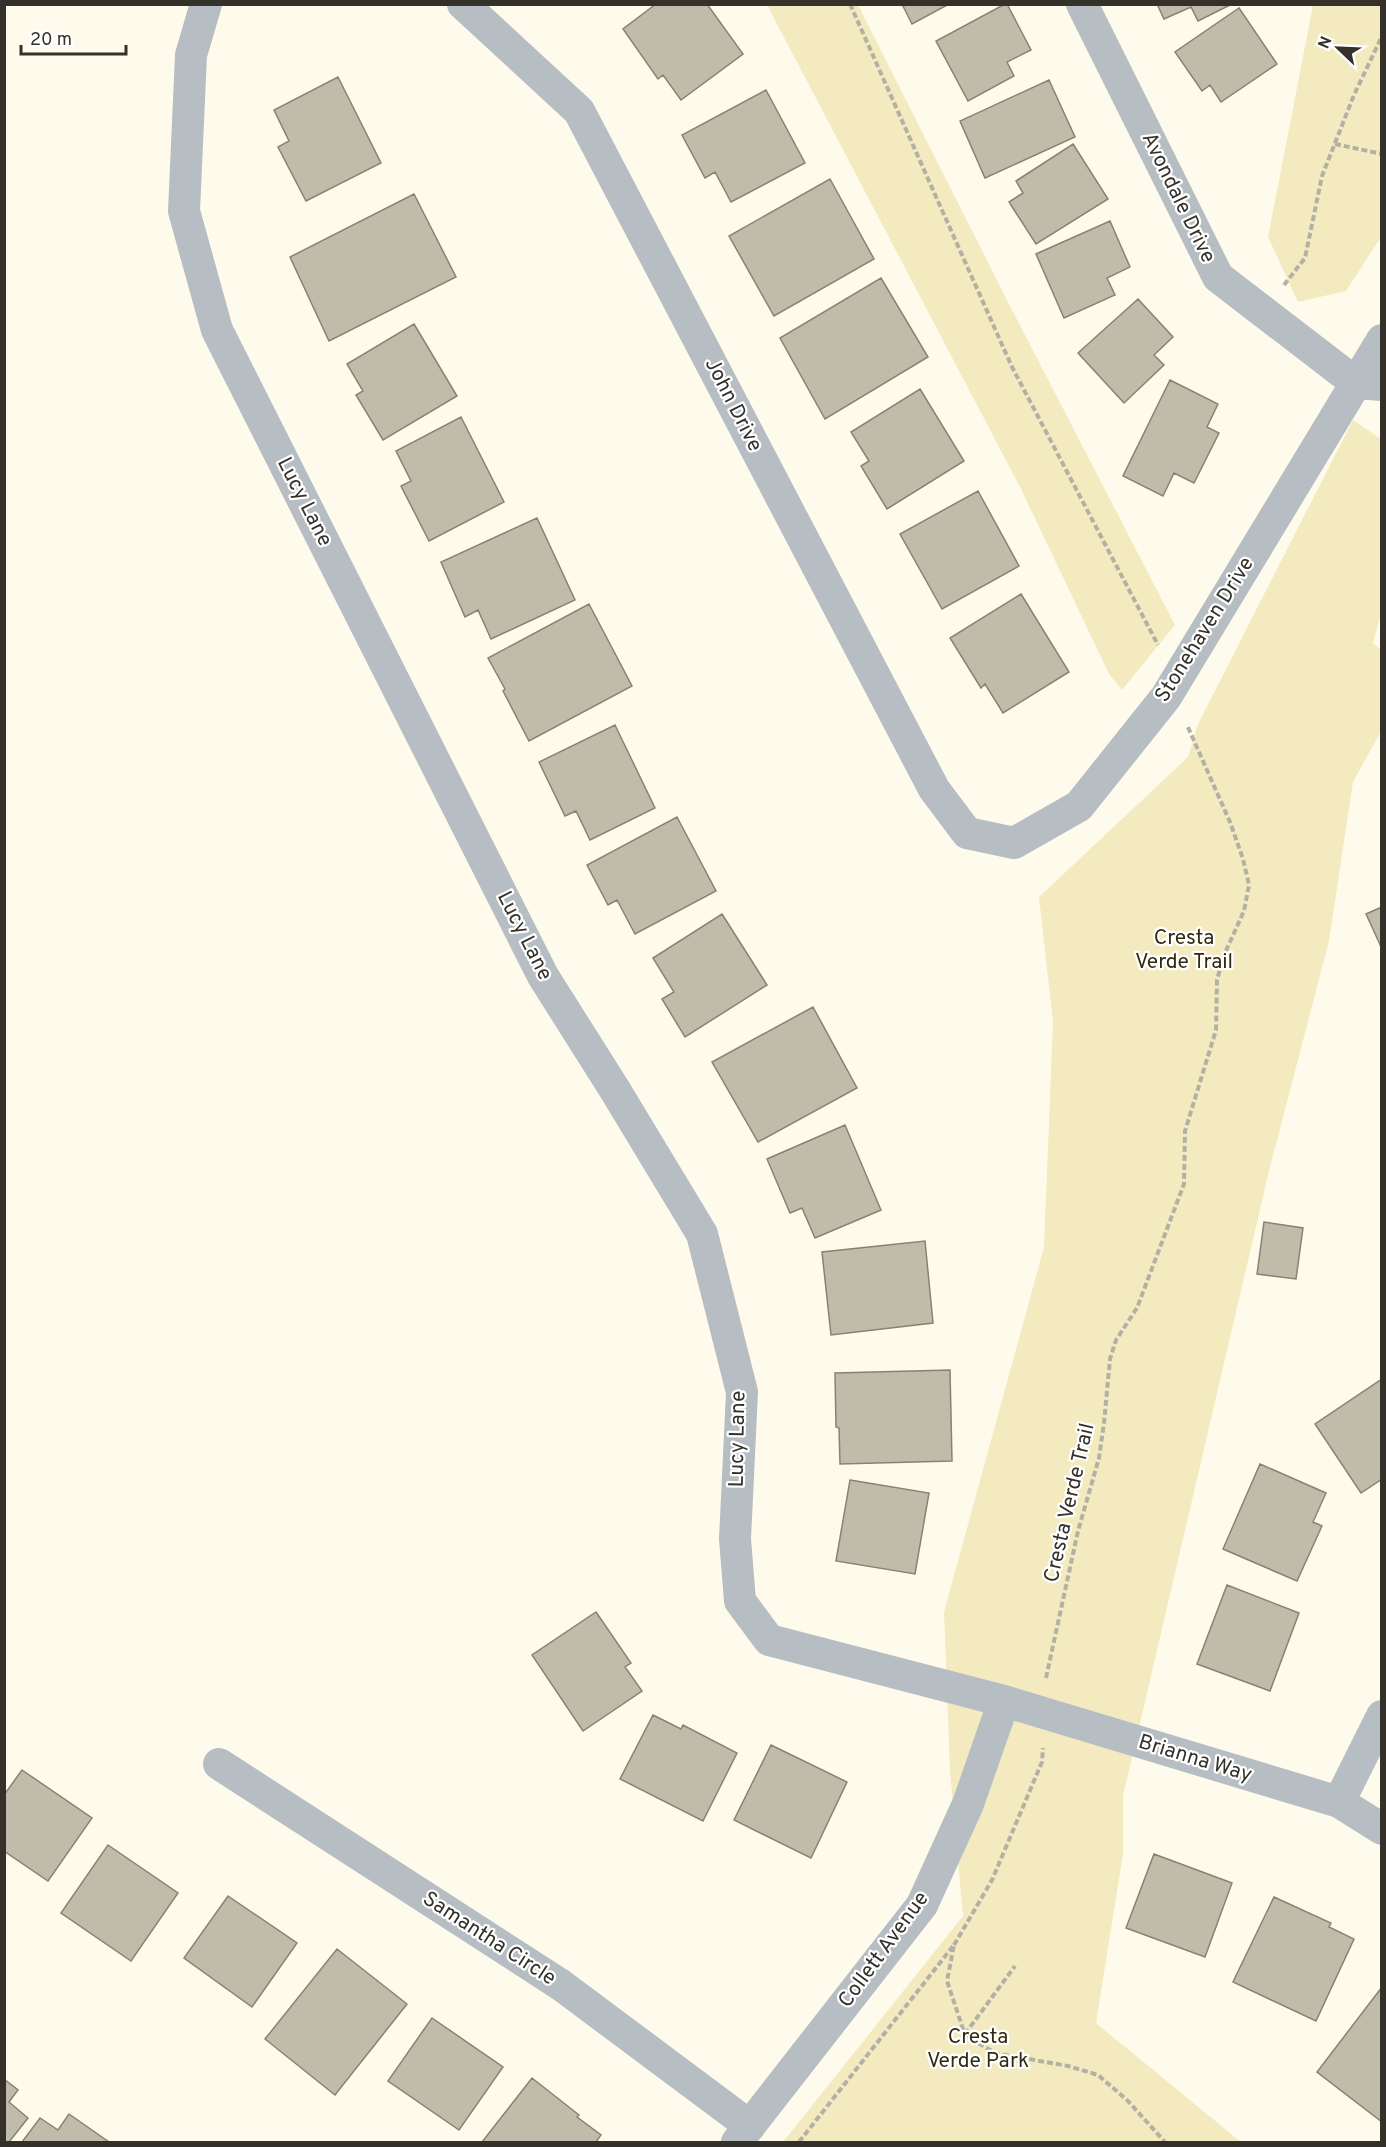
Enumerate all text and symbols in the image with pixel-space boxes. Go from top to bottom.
scale bar [21,18,126,56]
north arrow [1308,18,1368,78]
text: 20 m [30,29,72,52]
text: N [1315,34,1337,52]
street label: Avondale Drive [1135,128,1221,268]
street label: John Drive [698,354,768,456]
street label: Lucy Lane [270,453,338,551]
street label: Stonehaven Drive [1149,552,1261,708]
street label: Lucy Lane [490,887,558,985]
park label: Cresta Verde Trail [1135,925,1233,976]
street label: Lucy Lane [724,1390,752,1488]
street label: Cresta Verde Trail [1039,1421,1101,1585]
street label: Brianna Way [1135,1729,1255,1789]
street label: Samantha Circle [417,1886,561,1992]
street label: Collett Avenue [833,1886,935,2014]
park label: Cresta Verde Park [927,2024,1029,2075]

